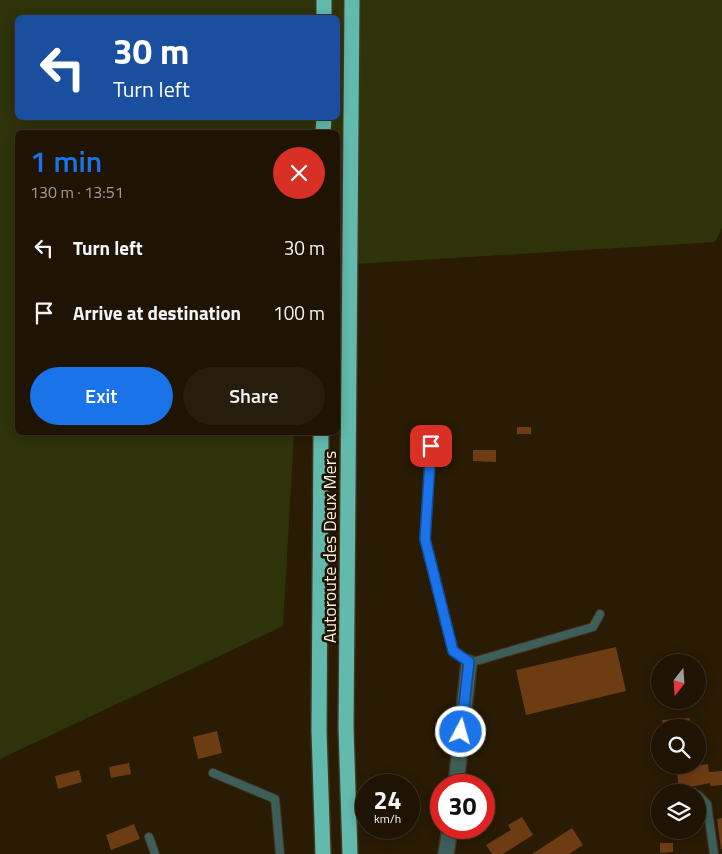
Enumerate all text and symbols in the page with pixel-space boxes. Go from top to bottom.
text: 30 m [113,24,189,78]
icon: left [30,35,95,100]
text: Turn left [113,72,190,106]
text: 1 min [30,138,102,184]
button: close [273,147,325,199]
text: 130 m · 13:51 [30,180,124,204]
text: Turn left [73,233,143,262]
text: 30 m [284,233,325,262]
icon: left [30,234,58,262]
text: Arrive at destination [73,298,241,327]
text: 100 m [273,298,325,327]
icon: arrive [30,299,58,327]
button: Exit [30,367,173,425]
button: Share [183,367,325,425]
pin [410,425,452,467]
icon: arrive [417,432,445,460]
street label: Autoroute des Deux Mers [316,451,343,643]
north arrow [651,654,706,709]
map controls [651,654,706,839]
position arrow [434,705,486,757]
button: search [651,719,706,774]
speed limit sign: 30 [430,774,495,839]
text: 24 [373,781,402,819]
button: layers [651,784,706,839]
text: km/h [374,809,401,828]

